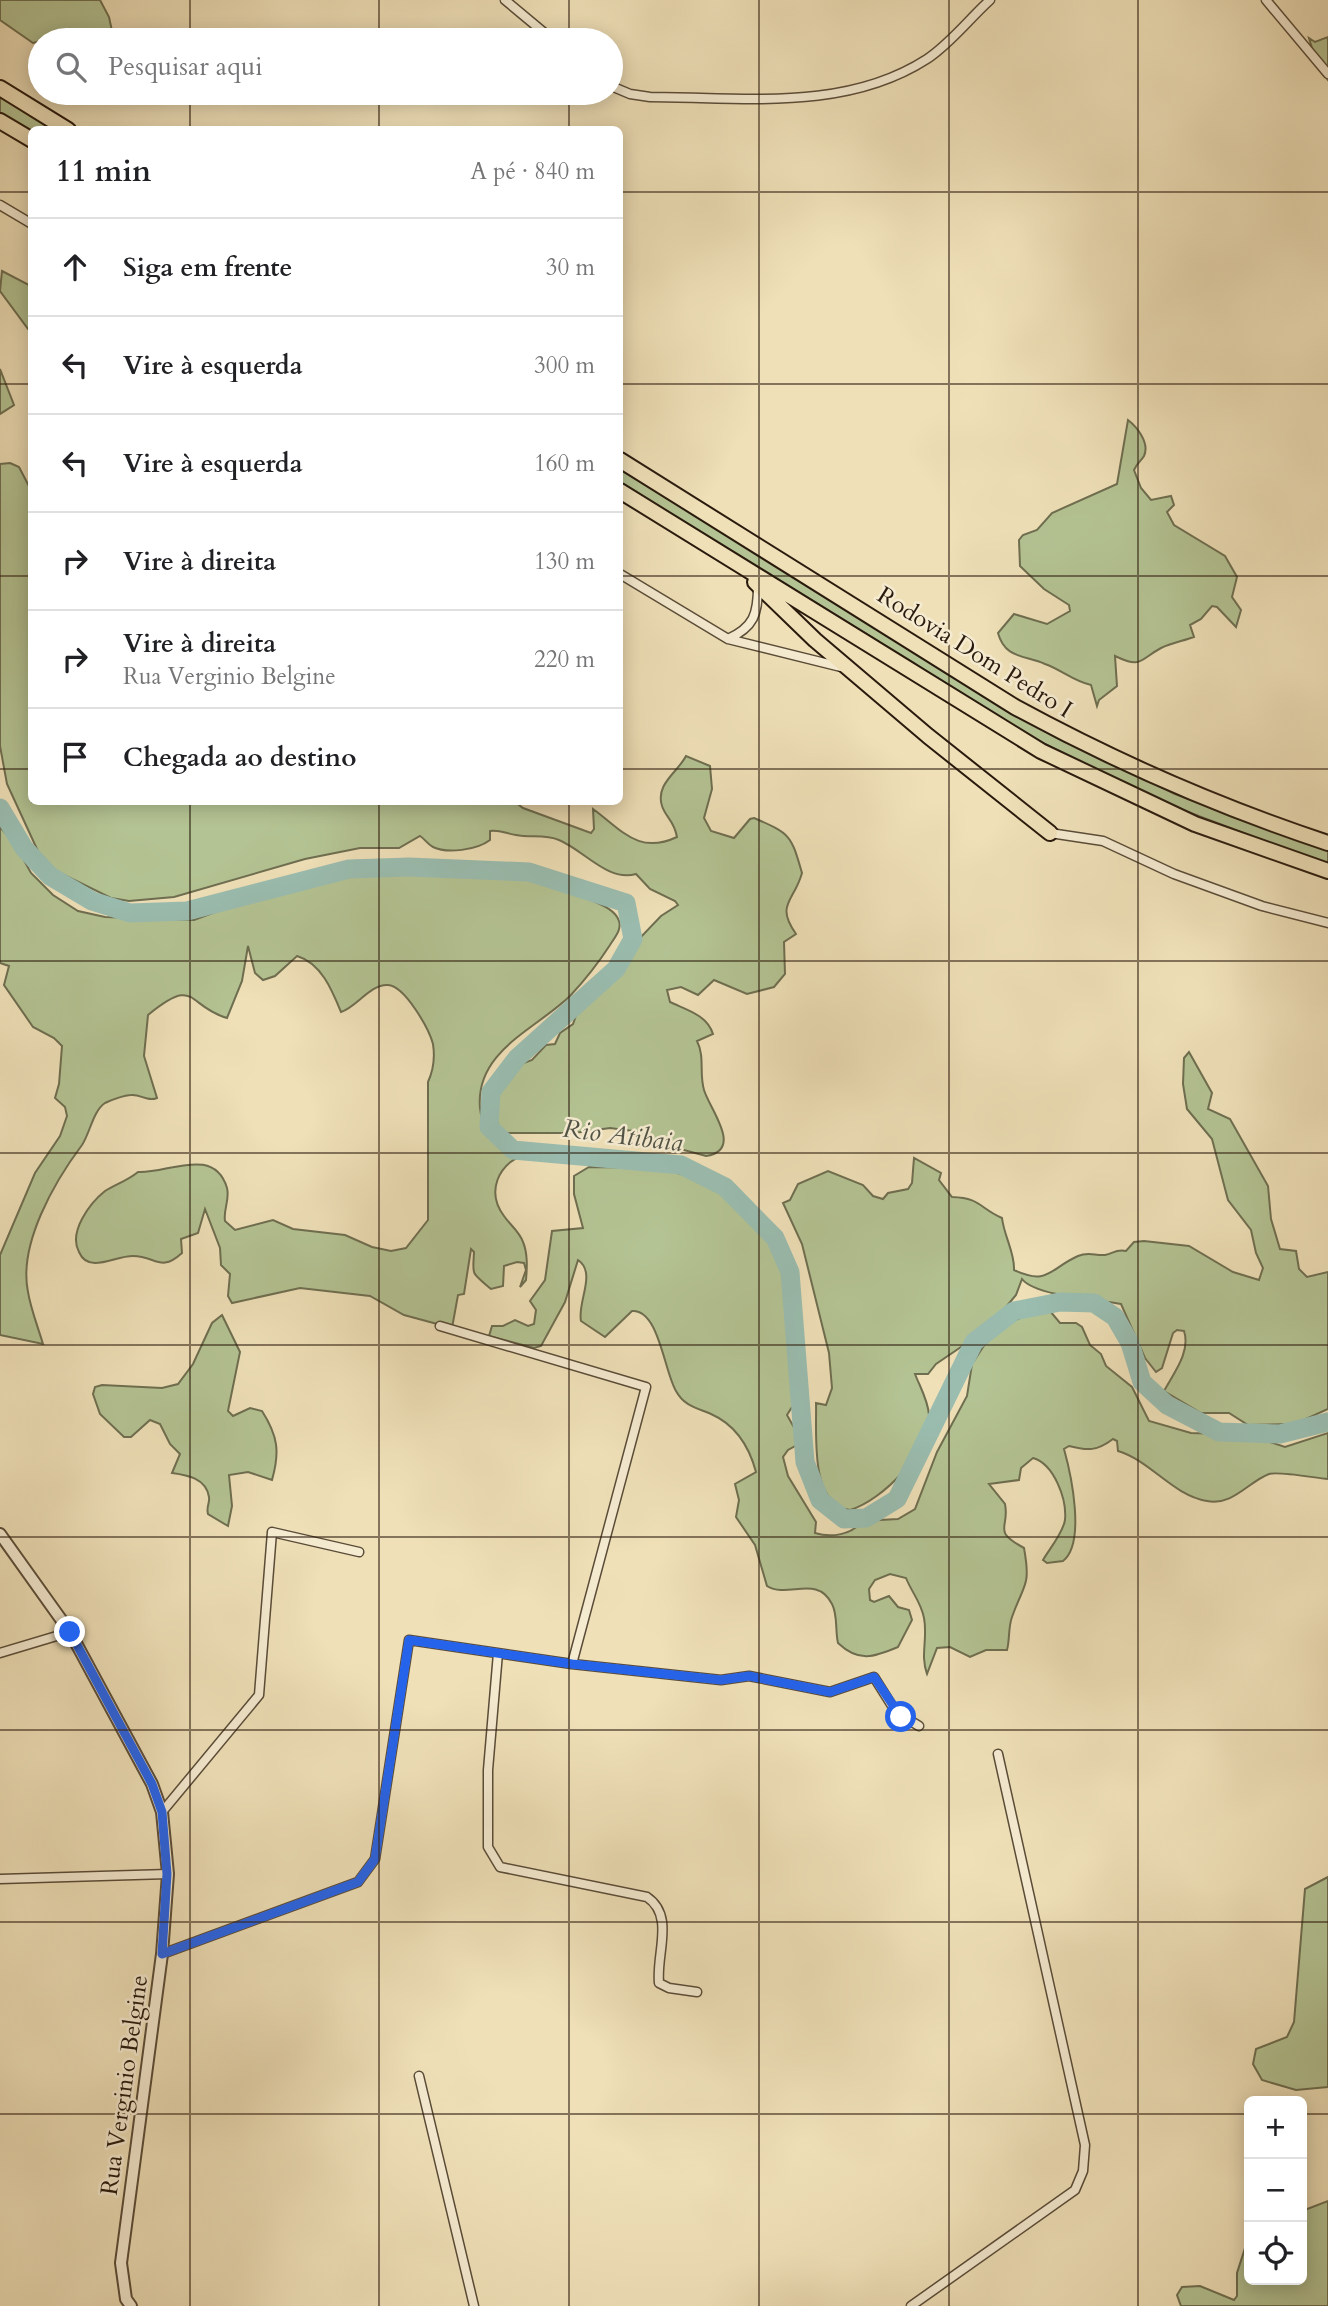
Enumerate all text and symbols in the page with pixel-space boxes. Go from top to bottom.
search box [28,28,623,105]
icon: search [52,48,90,86]
text: Pesquisar aqui [108,49,263,84]
text: 11 min [56,151,151,192]
text: A pé · 840 m [471,156,595,187]
icon: ahead [56,248,94,286]
text: Siga em frente [123,250,292,285]
text: 30 m [546,252,595,283]
icon: left [56,346,94,384]
text: Vire à esquerda [123,348,303,383]
text: 300 m [534,350,595,381]
icon: left [56,444,94,482]
text: Vire à esquerda [123,446,303,481]
text: 160 m [534,448,595,479]
icon: right [56,542,94,580]
text: Vire à direita [123,544,276,579]
text: 130 m [534,546,595,577]
street label: Rodovia Dom Pedro I [871,579,1079,726]
text: Vire à direita [123,626,276,661]
icon: right [56,640,94,678]
text: 220 m [534,644,595,675]
text: Rua Verginio Belgine [123,661,336,692]
icon: arrive [56,738,94,776]
text: Chegada ao destino [123,740,356,775]
water label: Rio Atibaia [561,1111,685,1160]
route end [54,1616,85,1647]
route start [885,1701,916,1732]
street label: Rua Verginio Belgine [93,1973,156,2197]
map controls [1244,2096,1307,2285]
button: + [1244,2096,1307,2159]
button: − [1244,2159,1307,2222]
button: locate [1244,2222,1307,2285]

